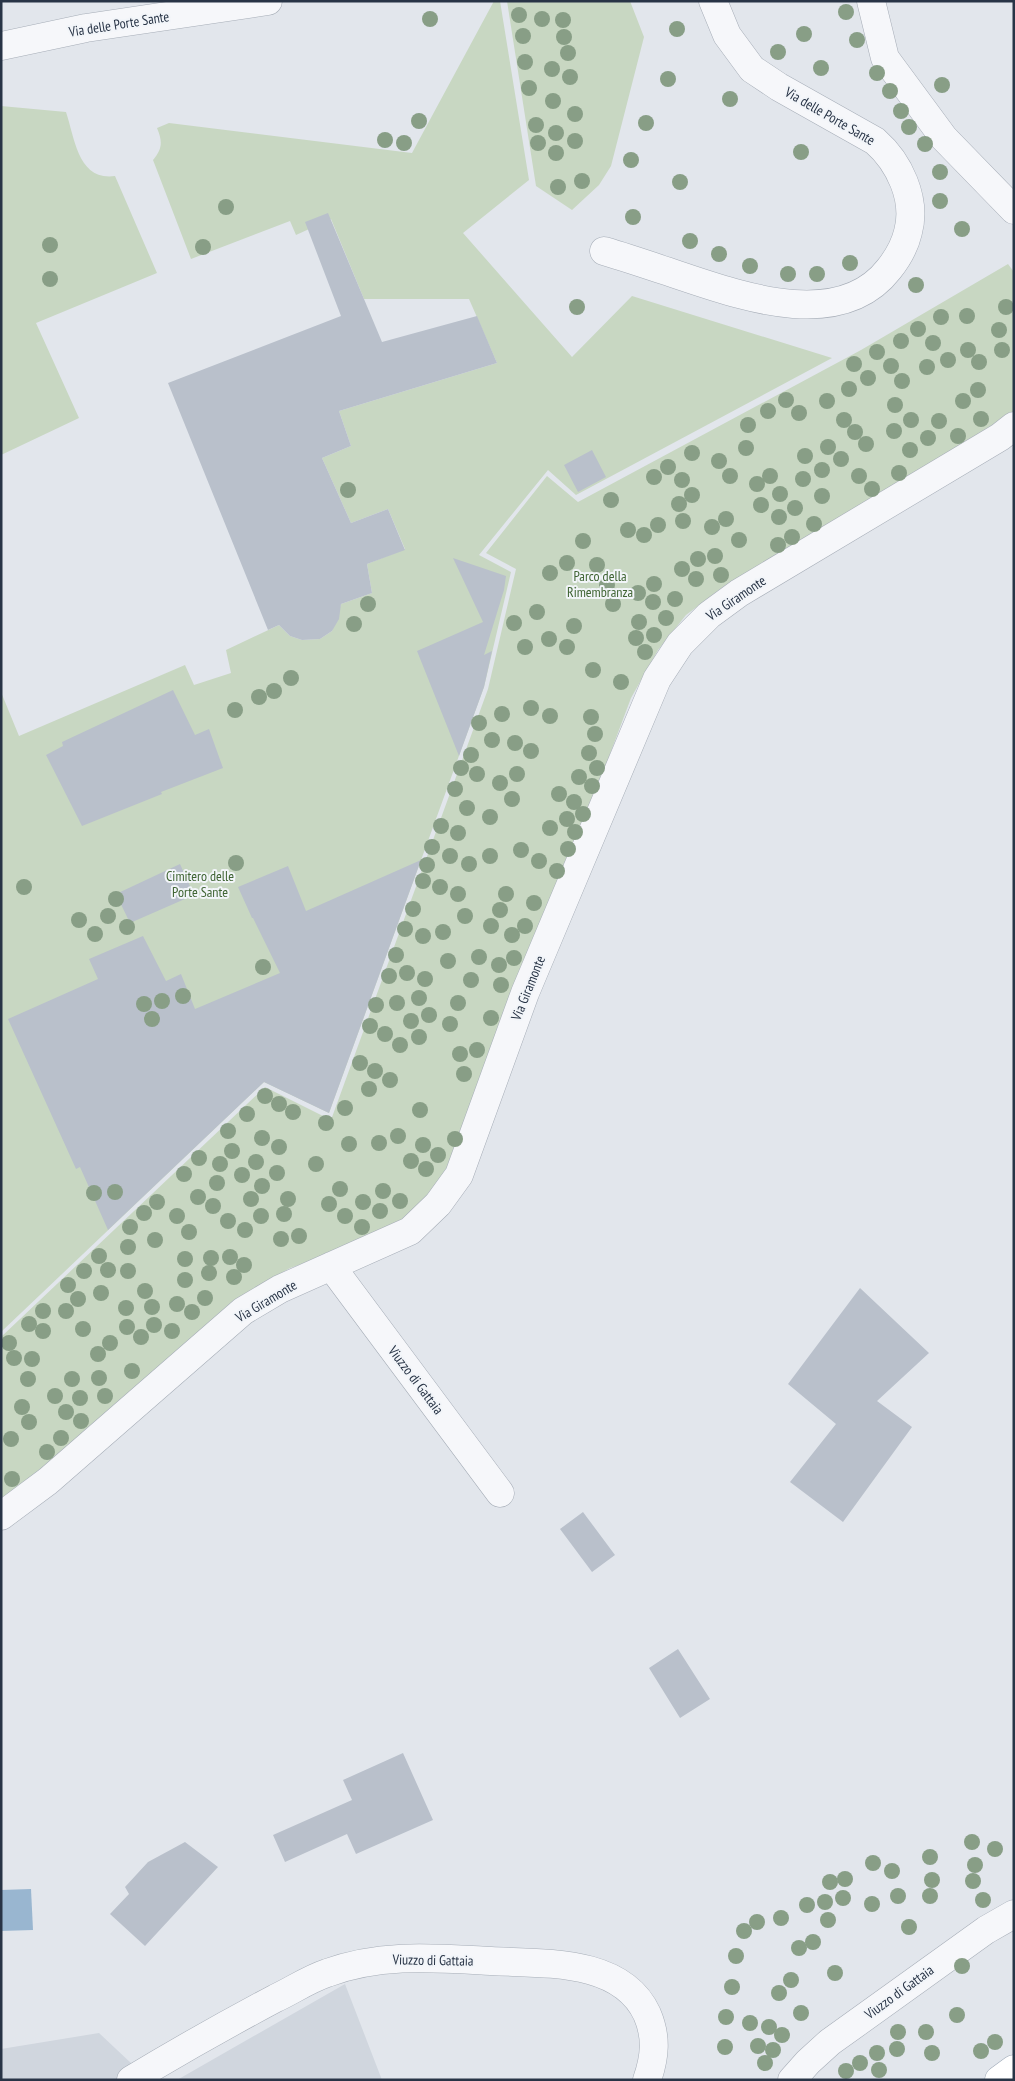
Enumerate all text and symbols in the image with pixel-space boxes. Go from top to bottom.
street label: Via delle Porte Sante [67,7,171,41]
street label: Via delle Porte Sante [781,82,878,149]
park label: Parco della Rimembranza [567,567,633,601]
street label: Via Giramonte [702,571,770,625]
park label: Cimitero delle Porte Sante [166,867,234,901]
street label: Via Giramonte [506,953,549,1024]
street label: Via Giramonte [231,1276,300,1327]
street label: Viuzzo di Gattaia [384,1341,448,1418]
street label: Viuzzo di Gattaia [391,1950,474,1970]
street label: Viuzzo di Gattaia [860,1961,937,2024]

